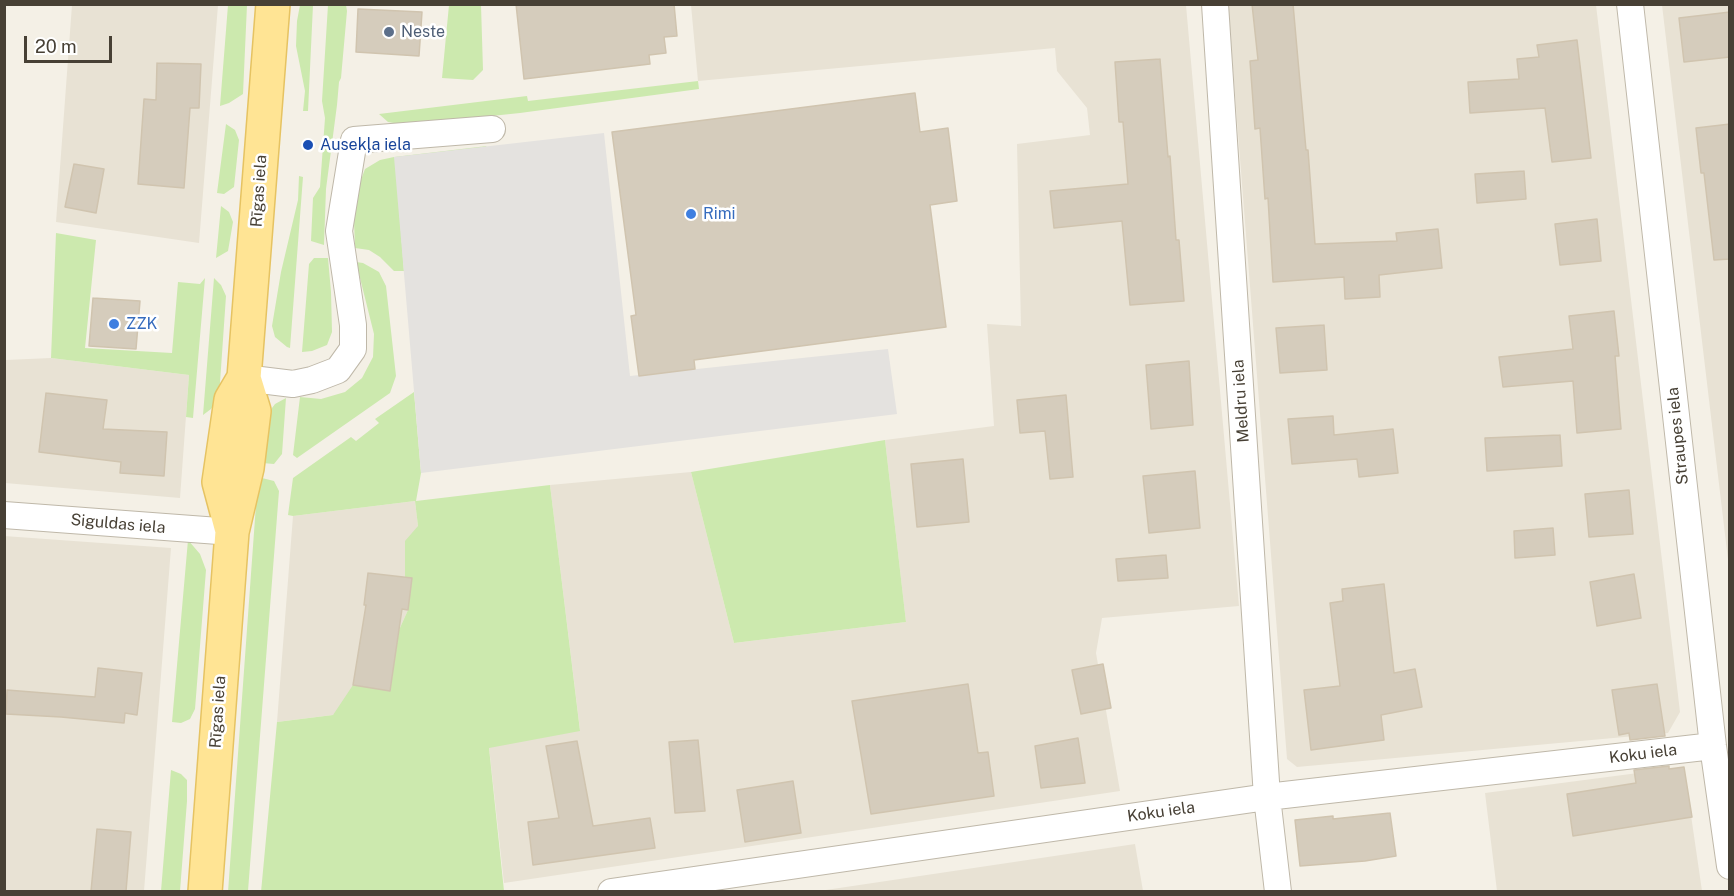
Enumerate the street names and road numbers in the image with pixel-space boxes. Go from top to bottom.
street label: Rīgas iela [247,154,271,228]
street label: Meldru iela [1229,359,1253,443]
street label: Straupes iela [1663,386,1693,486]
street label: Siguldas iela [70,510,166,538]
street label: Rīgas iela [206,675,230,749]
street label: Koku iela [1608,740,1678,768]
street label: Koku iela [1126,798,1196,826]

